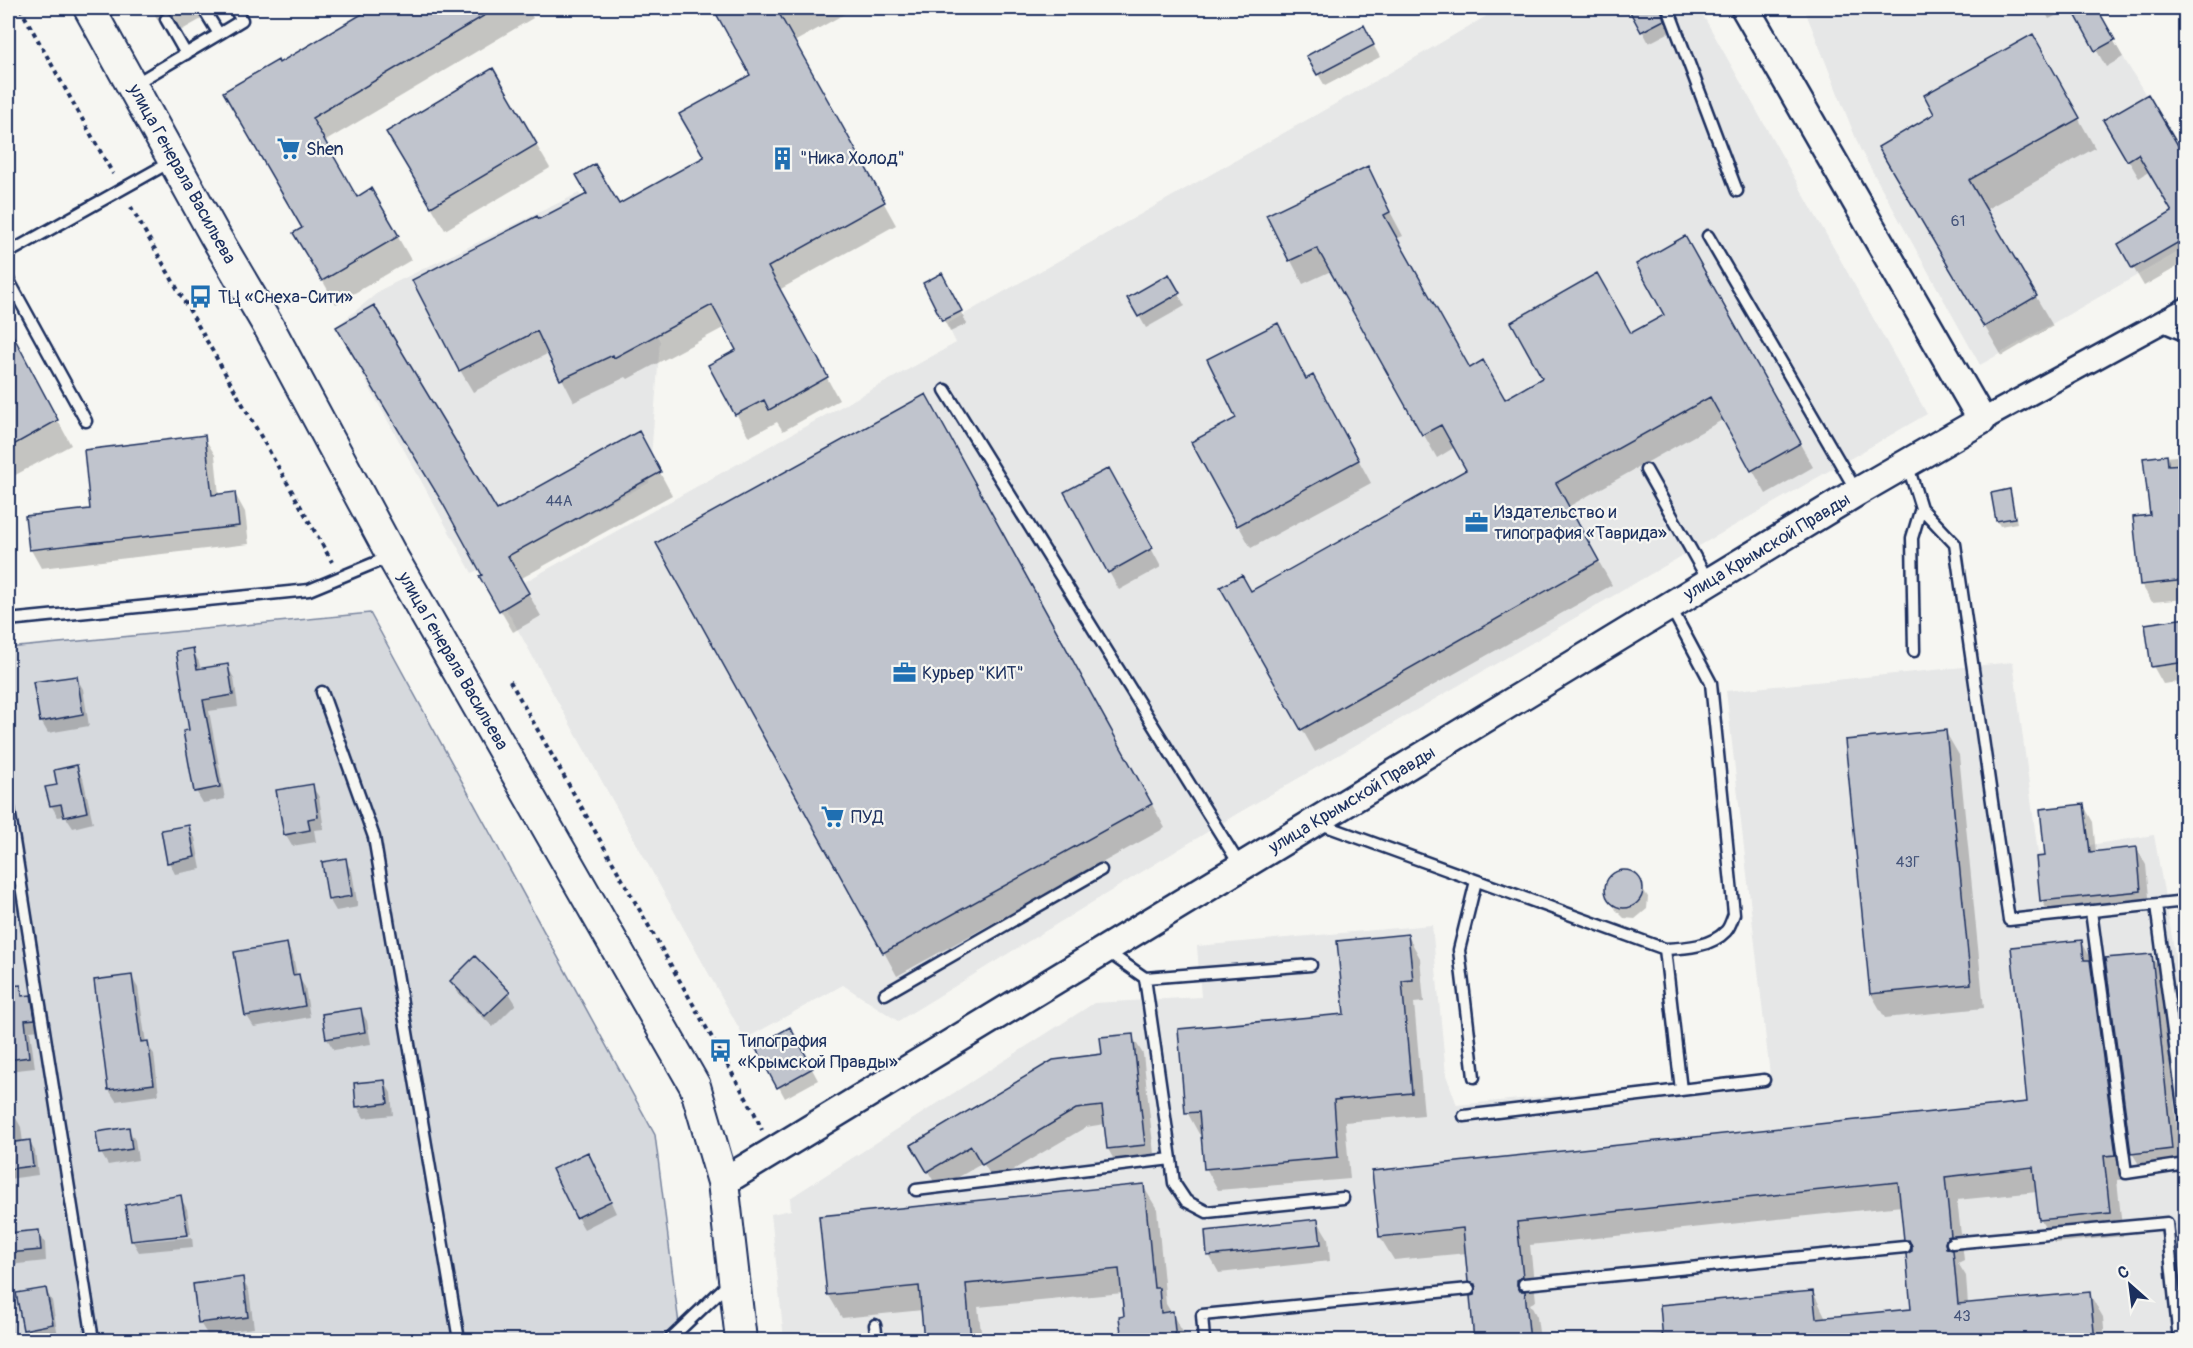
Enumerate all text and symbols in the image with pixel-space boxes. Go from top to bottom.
street label: улица Генерала Васильева [122,79,241,268]
supermarket icon: Shen [275,136,301,162]
place label: Shen [306,138,344,161]
building icon: "Ника Холод" [769,145,795,171]
place label: "Ника Холод" [800,147,905,170]
house number: 61 [1951,212,1965,231]
bus stop icon: ТЦ «Снеха-Сити» [187,284,213,310]
place label: ТЦ «Снеха-Сити» [218,286,353,309]
street label: улица Крымской Правды [1679,488,1855,606]
house number: 44А [545,492,573,511]
place label: Издательство и типография «Таврида» [1494,501,1667,545]
office icon: Издательство и типография «Таврида» [1463,509,1489,535]
street label: улица Генерала Васильева [392,567,514,754]
office icon: Курьер "КИТ" [891,660,917,686]
place label: Курьер "КИТ" [922,662,1024,685]
street label: улица Крымской Правды [1264,741,1440,859]
supermarket icon: ПУД [820,804,846,830]
place label: ПУД [851,806,884,829]
house number: 43Г [1896,853,1920,872]
place label: Типография «Крымской Правды» [738,1030,898,1074]
bus stop icon: Типография «Крымской Правды» [707,1038,733,1064]
north arrow [2100,1255,2160,1315]
text: С [2114,1261,2133,1284]
house number: 43 [1953,1307,1971,1326]

